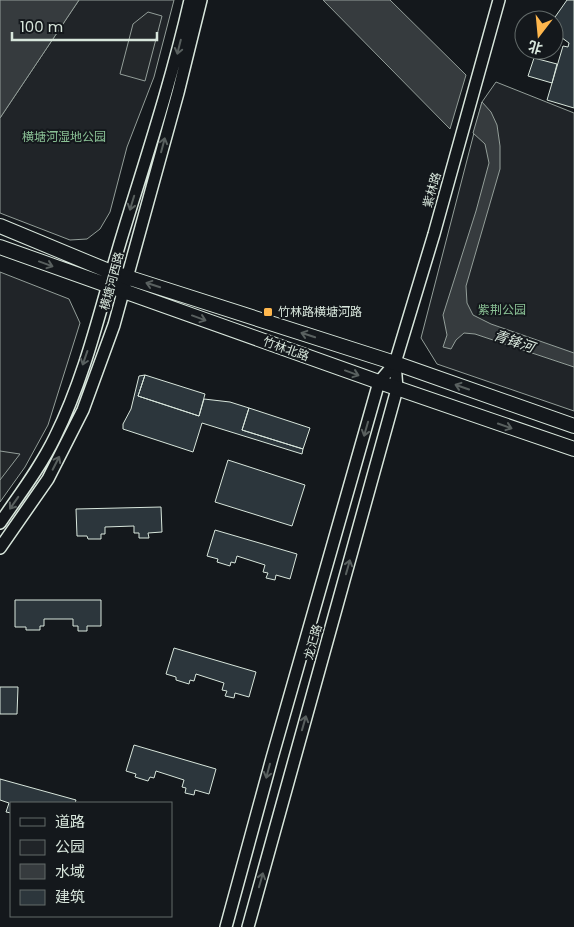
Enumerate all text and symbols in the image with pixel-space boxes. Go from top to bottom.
scale bar [12,10,158,42]
north arrow [514,10,564,60]
text: 100 m [20,16,63,37]
text: 北 [526,36,545,59]
one-way arrow [174,39,183,55]
park label: 横塘河湿地公园 [22,128,106,145]
one-way arrow [159,138,169,154]
street label: 紫林路 [418,170,445,210]
one-way arrow [127,195,137,211]
street label: 横塘河西路 [96,250,127,312]
one-way arrow [37,260,53,269]
one-way arrow [146,280,162,289]
park label: 紫荆公园 [478,301,526,318]
place label: 竹林路横塘河路 [278,303,362,320]
marker: 竹林路横塘河路 [262,306,274,318]
one-way arrow [191,314,206,323]
water label: 青锋河 [491,325,540,358]
one-way arrow [301,330,316,339]
street label: 竹林北路 [261,332,312,365]
one-way arrow [80,350,89,366]
one-way arrow [344,369,359,378]
one-way arrow [455,382,470,391]
one-way arrow [360,421,370,437]
one-way arrow [497,422,513,431]
one-way arrow [51,456,61,471]
one-way arrow [8,496,18,510]
one-way arrow [343,559,353,575]
street label: 龙汇路 [299,622,326,662]
one-way arrow [300,716,310,732]
one-way arrow [263,762,272,778]
legend [10,802,172,917]
text: 道路 [55,811,85,832]
text: 公园 [55,836,85,857]
text: 水域 [55,861,85,882]
one-way arrow [257,872,266,888]
text: 建筑 [55,886,85,907]

